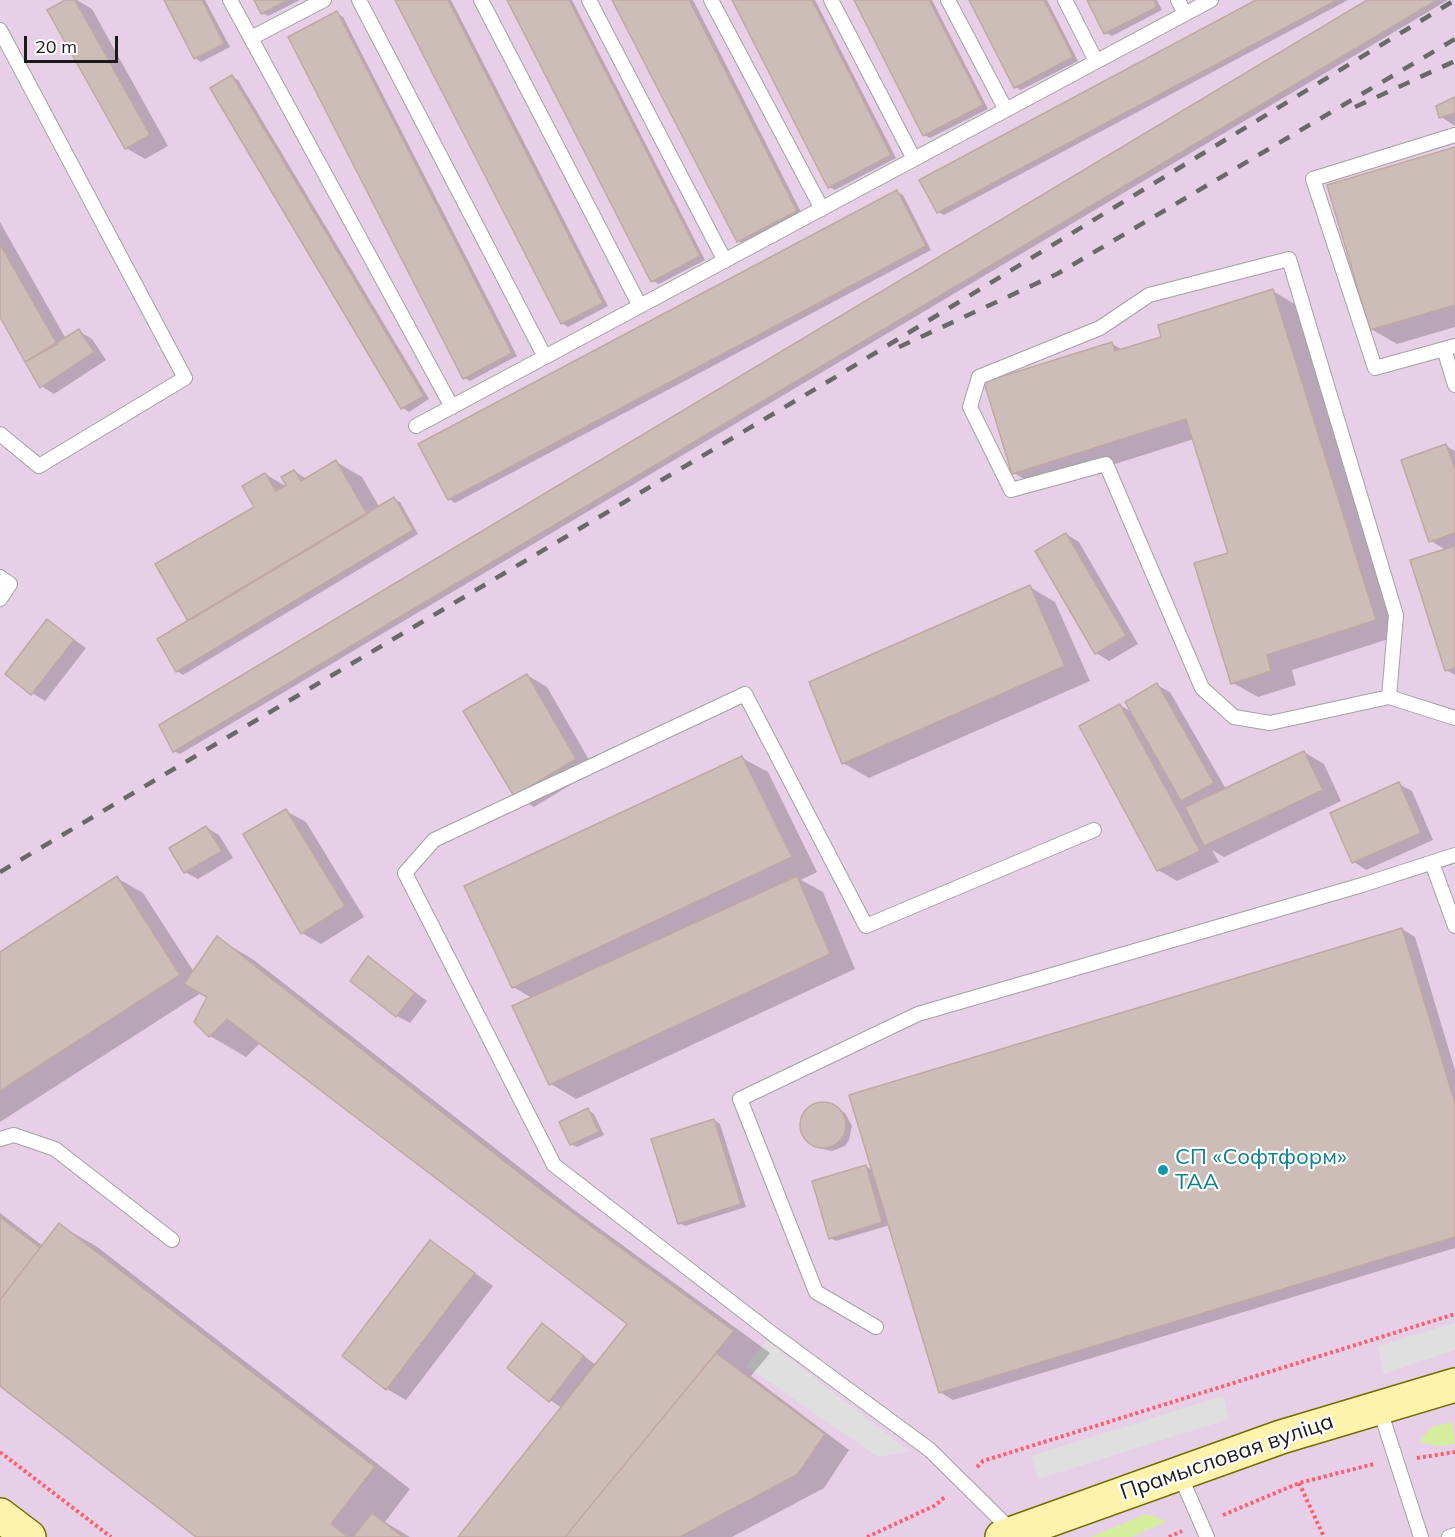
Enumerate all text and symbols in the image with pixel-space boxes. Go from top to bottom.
scale bar [27,24,122,62]
text: 20 m [35,35,77,58]
place label: СП «Софтформ» ТАА [1175,1144,1347,1196]
marker: СП «Софтформ» ТАА [1156,1163,1170,1177]
street label: Прамысловая вуліца [1117,1408,1337,1506]

